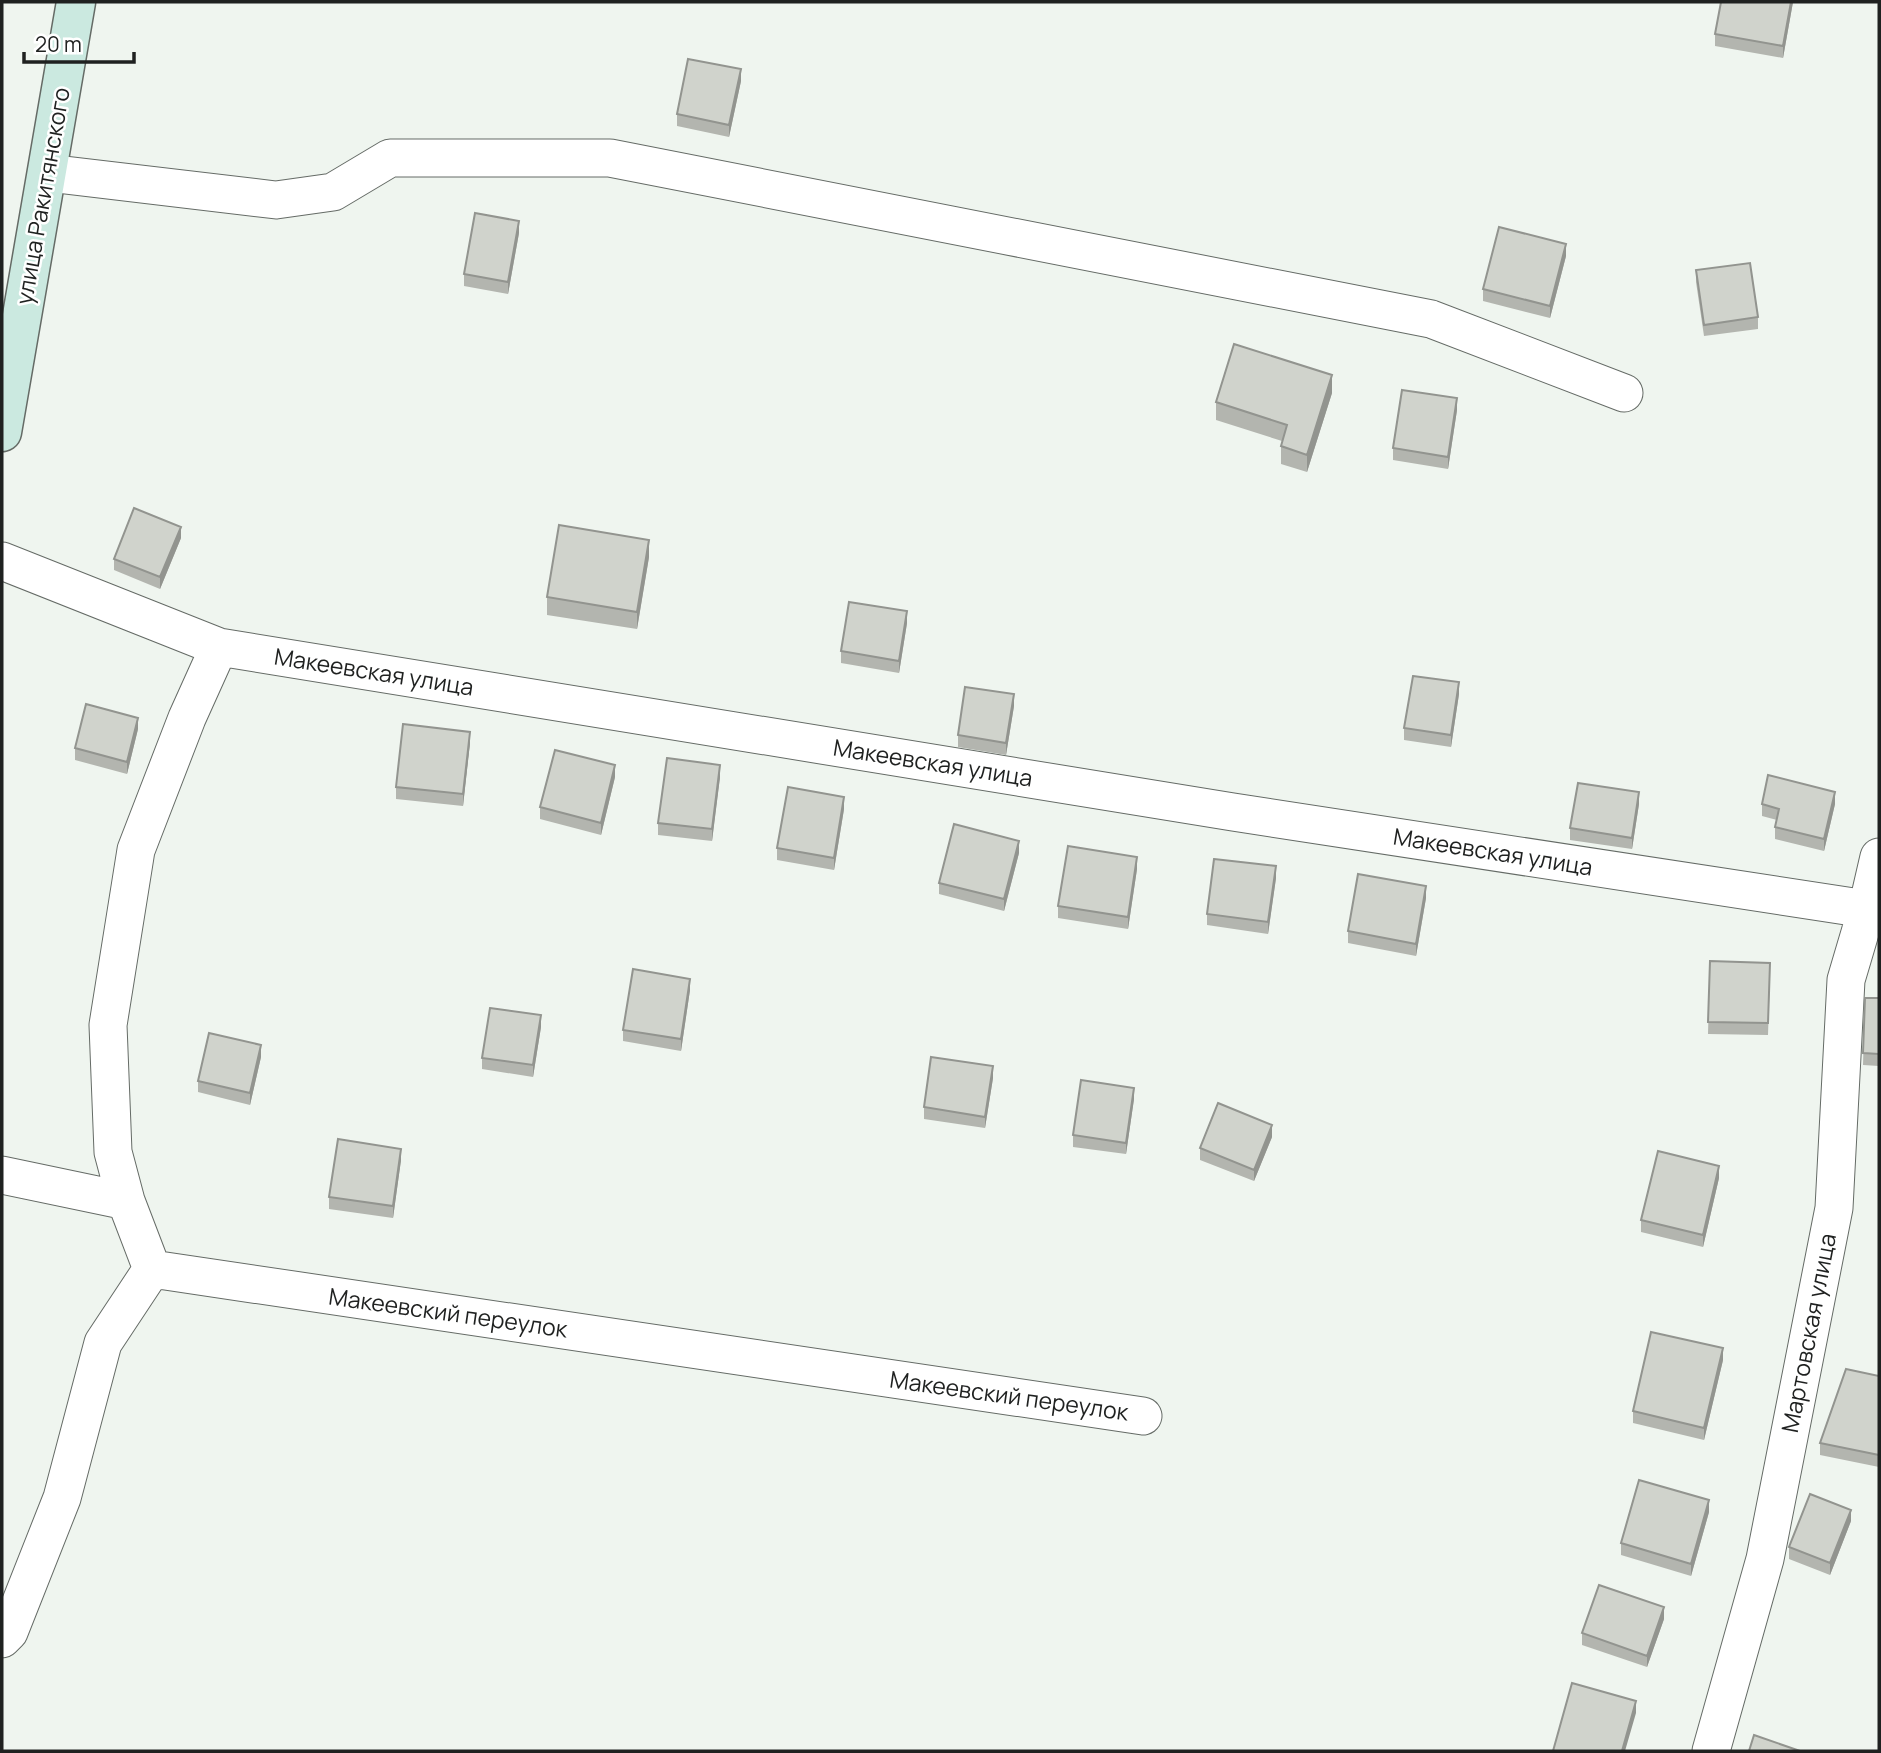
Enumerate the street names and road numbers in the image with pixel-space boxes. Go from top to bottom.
street label: улица Ракитянского [7,85,77,307]
street label: Макеевская улица [272,639,476,703]
street label: Макеевская улица [831,730,1035,794]
street label: Макеевская улица [1391,819,1595,883]
street label: Мартовская улица [1773,1230,1843,1435]
street label: Макеевский переулок [327,1279,570,1345]
street label: Макеевский переулок [888,1362,1131,1428]

